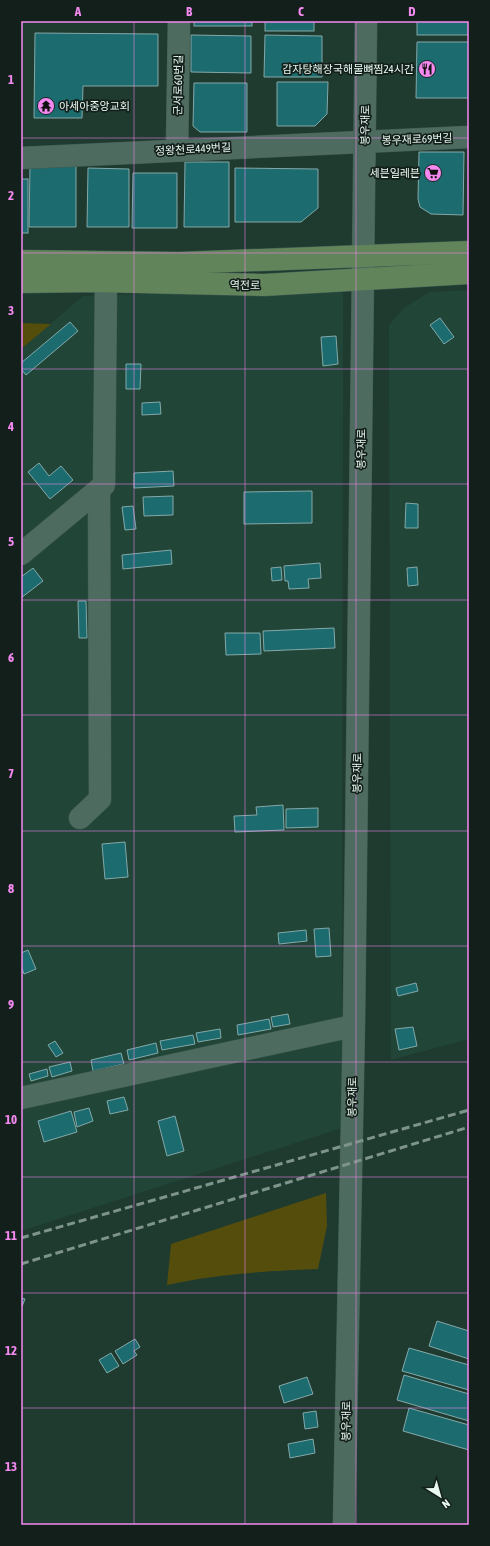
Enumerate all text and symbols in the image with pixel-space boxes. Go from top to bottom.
text: A [74,4,82,19]
text: B [186,4,193,19]
text: C [298,4,304,19]
text: D [408,4,416,19]
street label: 군서로60번길 [171,54,185,116]
restaurant icon: 감자탕해장국해물뼈찜24시간 [417,59,437,79]
place label: 감자탕해장국해물뼈찜24시간 [282,63,414,75]
text: 1 [8,72,14,87]
temple icon: 아세아중앙교회 [36,96,56,116]
place label: 아세아중앙교회 [59,100,130,112]
street label: 봉우재로 [359,105,371,145]
street label: 봉우재로69번길 [381,132,453,146]
street label: 정왕천로449번길 [155,141,231,157]
supermarket icon: 세븐일레븐 [423,163,443,183]
place label: 세븐일레븐 [369,167,420,179]
text: 2 [8,188,14,203]
street label: 역전로 [230,279,260,291]
text: 3 [8,303,14,318]
text: 4 [7,419,14,434]
street label: 봉우재로 [355,429,367,469]
text: 5 [8,534,14,549]
text: 6 [8,650,14,665]
street label: 봉우재로 [351,753,363,793]
text: 7 [8,766,14,781]
text: 8 [8,881,14,896]
text: 9 [8,997,14,1012]
street label: 봉우재로 [346,1077,358,1117]
text: 10 [5,1112,17,1127]
text: 11 [5,1228,17,1243]
text: 12 [5,1343,17,1358]
street label: 봉우재로 [340,1401,352,1441]
text: 13 [5,1459,17,1474]
north arrow [420,1476,460,1516]
text: N [440,1497,452,1511]

